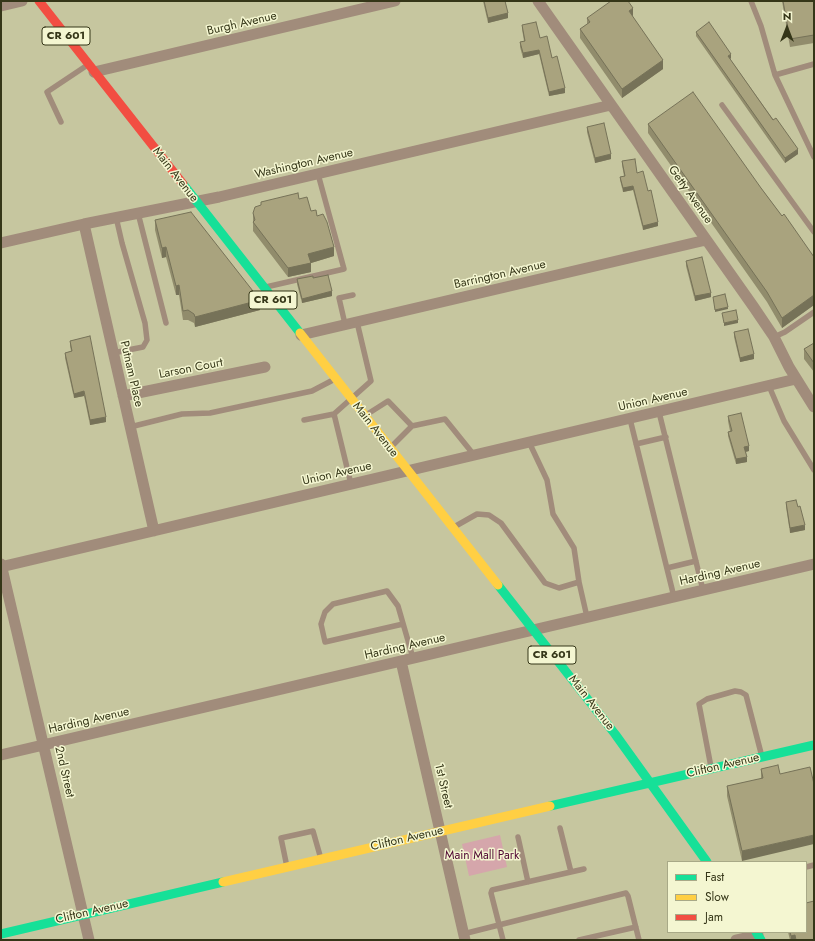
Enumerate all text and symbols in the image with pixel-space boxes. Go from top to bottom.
north arrow [767,8,807,48]
text: N [783,8,791,24]
street label: Burgh Avenue [206,9,278,39]
road number: CR 601 [42,27,90,45]
street label: Main Avenue [149,145,201,205]
street label: Washington Avenue [253,146,355,182]
street label: Getty Avenue [665,163,715,227]
street label: Barrington Avenue [453,257,547,293]
road number: CR 601 [249,291,297,309]
street label: Putnam Place [116,339,146,409]
street label: Larson Court [158,356,224,382]
street label: Union Avenue [617,385,689,415]
street label: Main Avenue [349,400,401,460]
street label: Union Avenue [301,459,373,489]
street label: Harding Avenue [678,557,762,589]
street label: Harding Avenue [363,631,447,663]
road number: CR 601 [528,646,576,664]
street label: Main Avenue [565,673,617,733]
street label: Harding Avenue [47,705,131,737]
street label: 2nd Street [51,745,77,799]
street label: Clifton Avenue [685,751,761,781]
street label: 1st Street [431,762,455,810]
street label: Clifton Avenue [369,824,445,854]
park label: Main Mall Park [445,849,519,863]
legend [667,861,807,933]
text: Fast [705,868,724,886]
text: Slow [705,888,729,906]
street label: Clifton Avenue [54,897,130,927]
text: Jam [705,908,723,926]

